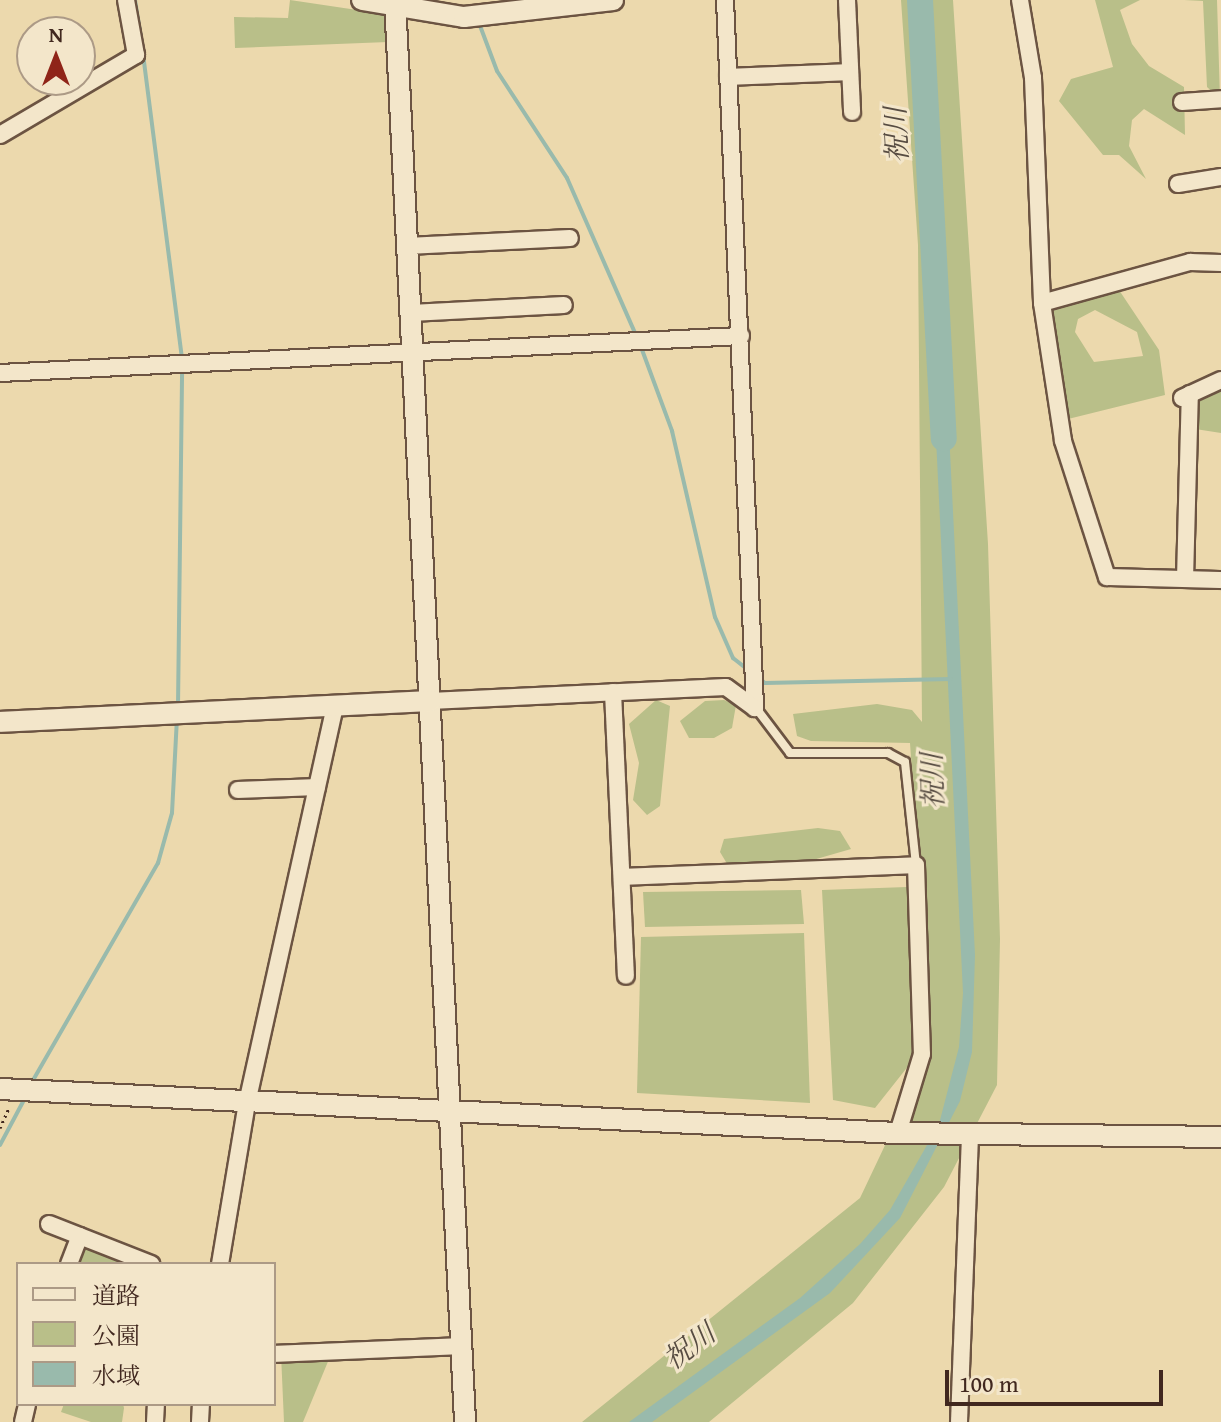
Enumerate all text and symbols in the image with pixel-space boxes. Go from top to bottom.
north arrow [16,16,96,96]
text: N [49,18,63,50]
water label: 祝川 [878,106,914,164]
water label: 祝川 [914,752,950,810]
legend [16,1262,276,1406]
text: 道路 [92,1278,140,1313]
water label: 祝川 [657,1316,721,1376]
text: 公園 [92,1318,140,1353]
scale bar [949,1354,1167,1404]
text: 水域 [92,1358,140,1393]
text: 100 m [959,1366,1019,1401]

